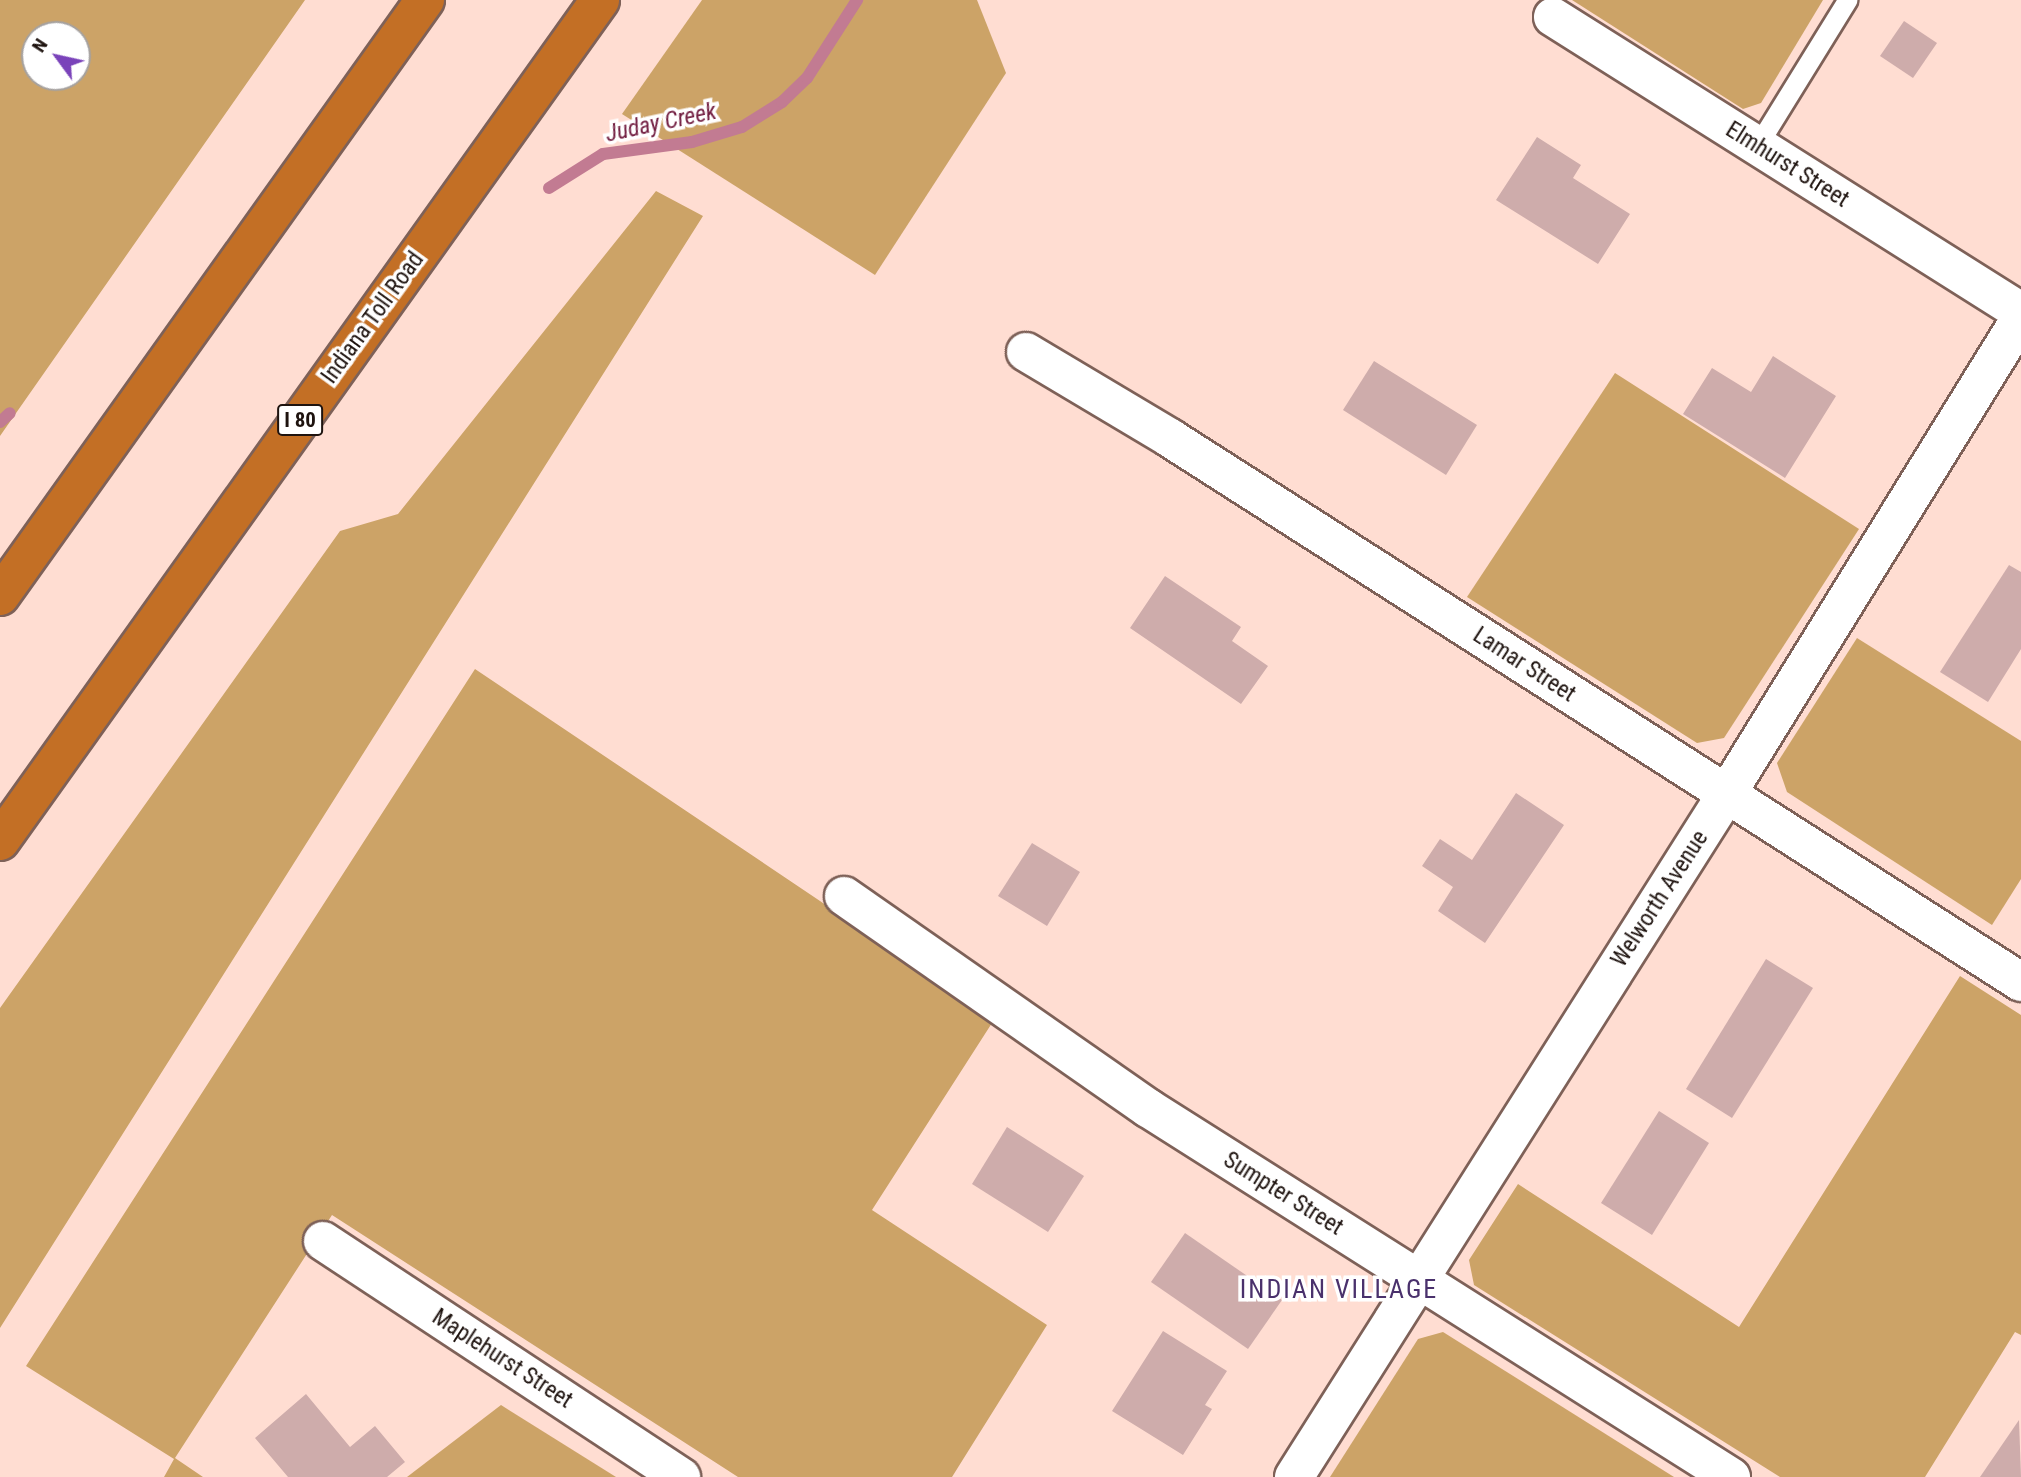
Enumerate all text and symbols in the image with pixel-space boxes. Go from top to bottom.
north arrow [21,21,91,91]
text: N [27,34,52,57]
water label: Juday Creek [603,97,719,149]
street label: Elmhurst Street [1720,116,1854,214]
street label: Indiana Toll Road [316,247,430,389]
road number: I 80 [276,402,324,438]
street label: Lamar Street [1468,622,1580,708]
street label: Welworth Avenue [1606,826,1714,972]
street label: Sumpter Street [1218,1146,1348,1242]
district label: INDIAN VILLAGE [1242,1274,1436,1306]
street label: Maplehurst Street [427,1303,577,1415]

